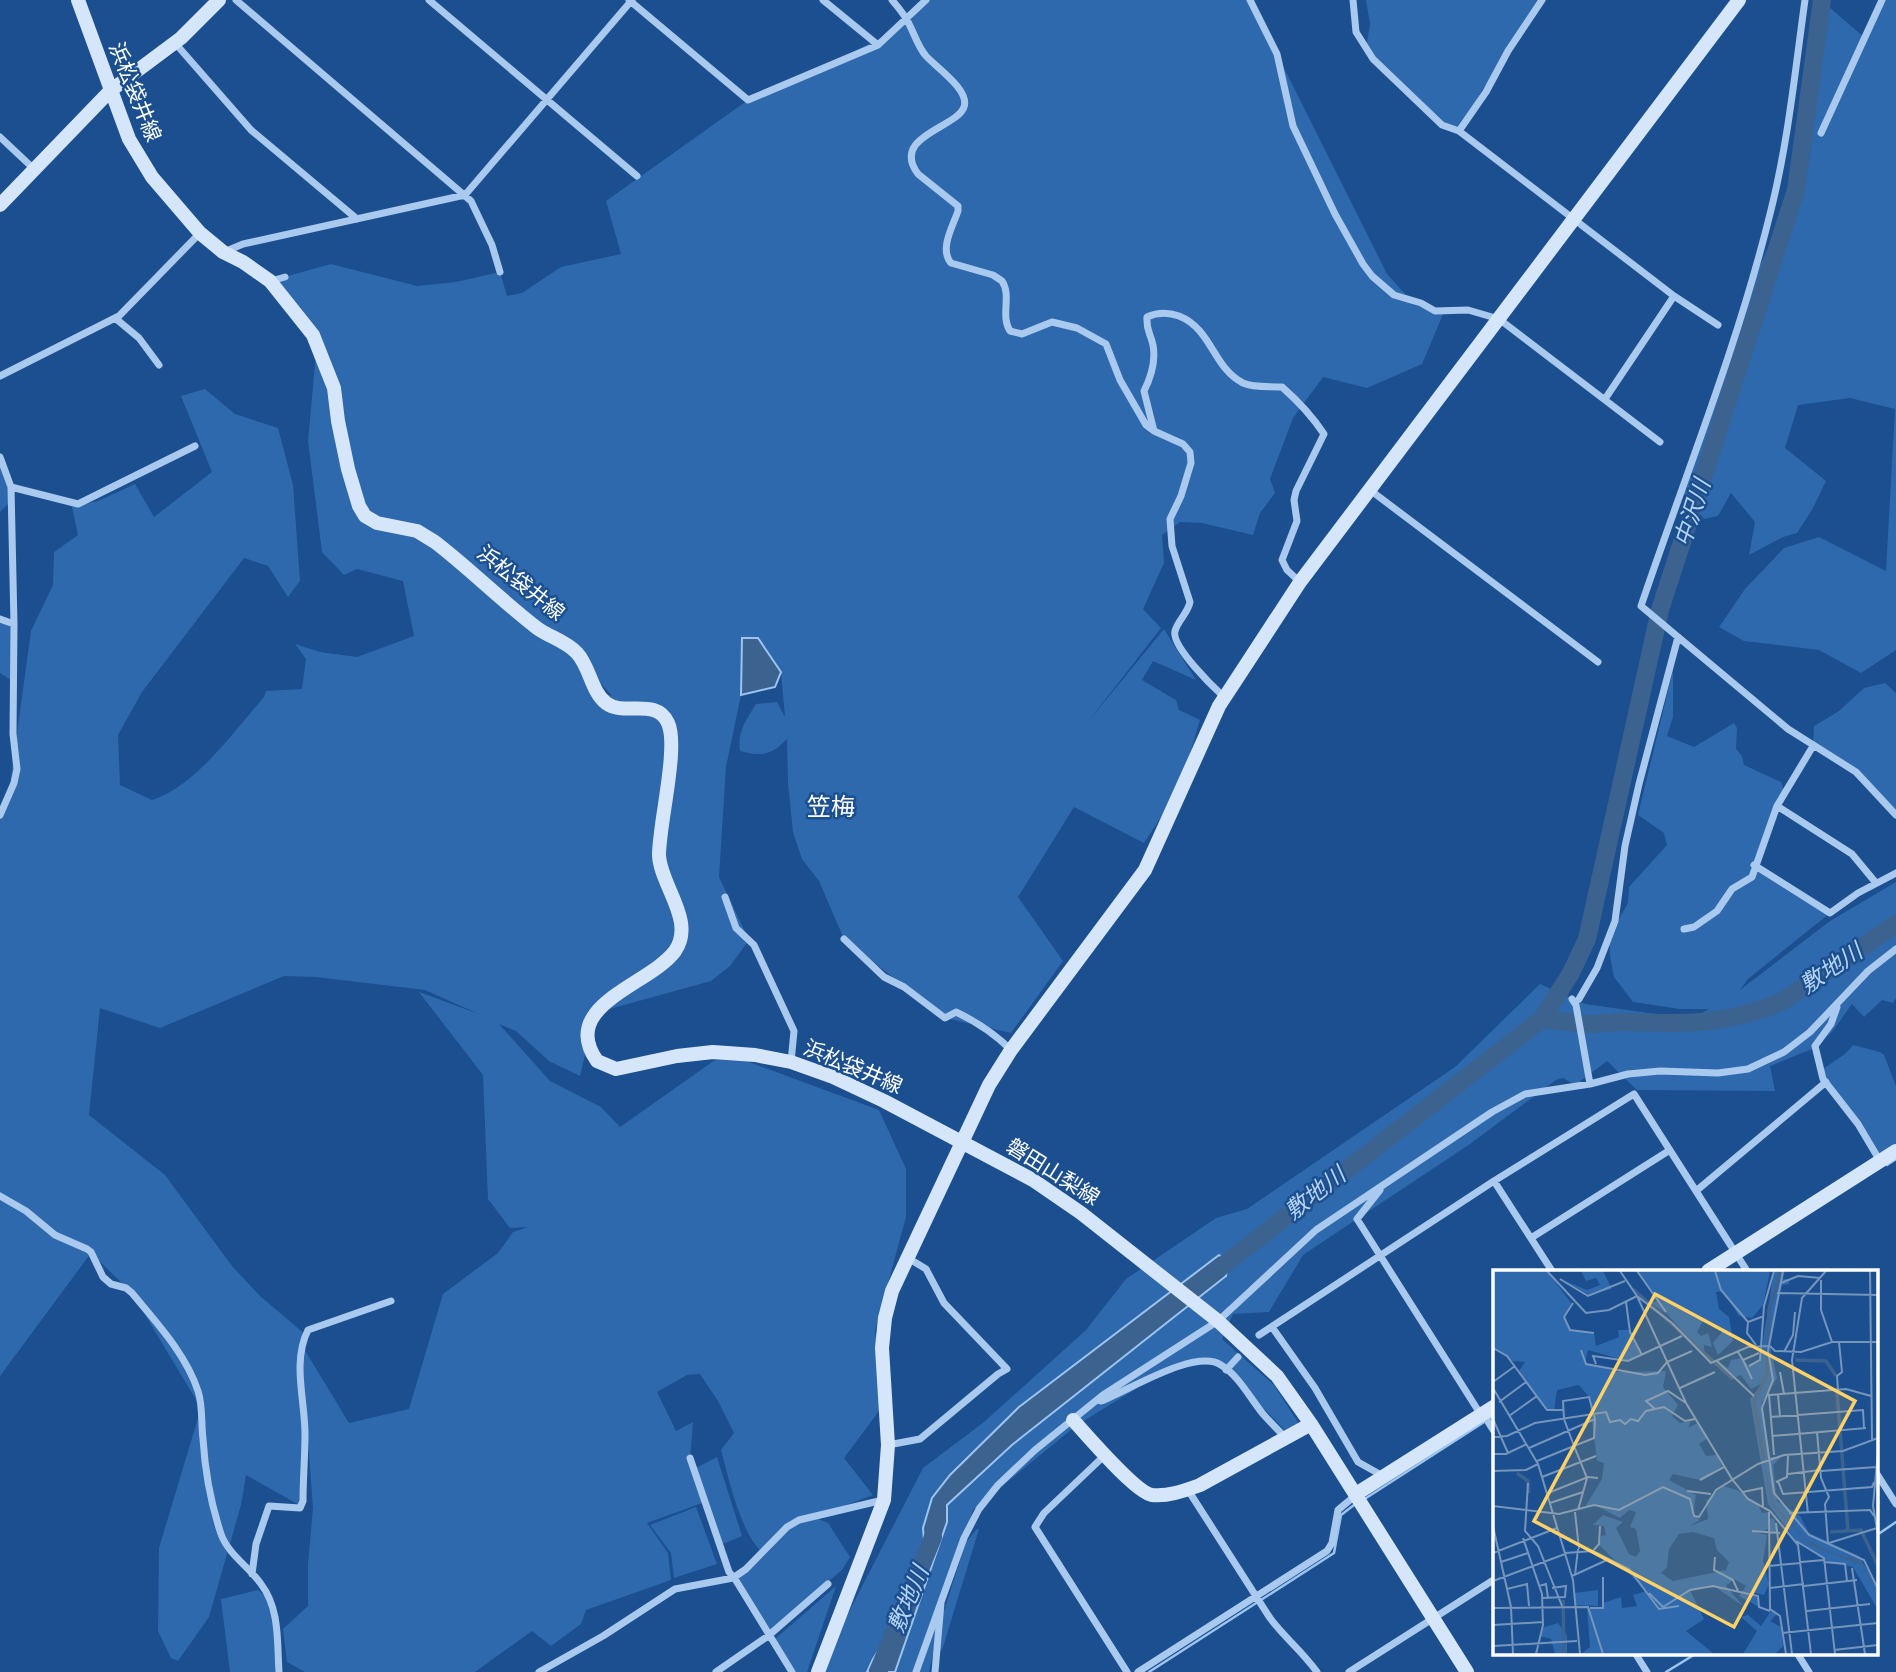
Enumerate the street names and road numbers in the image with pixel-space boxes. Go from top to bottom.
street label: 浜松袋井線 [103,38,167,146]
street label: 浜松袋井線 [472,540,570,626]
street label: 浜松袋井線 [800,1035,906,1099]
street label: 磐田山梨線 [1002,1133,1104,1211]

